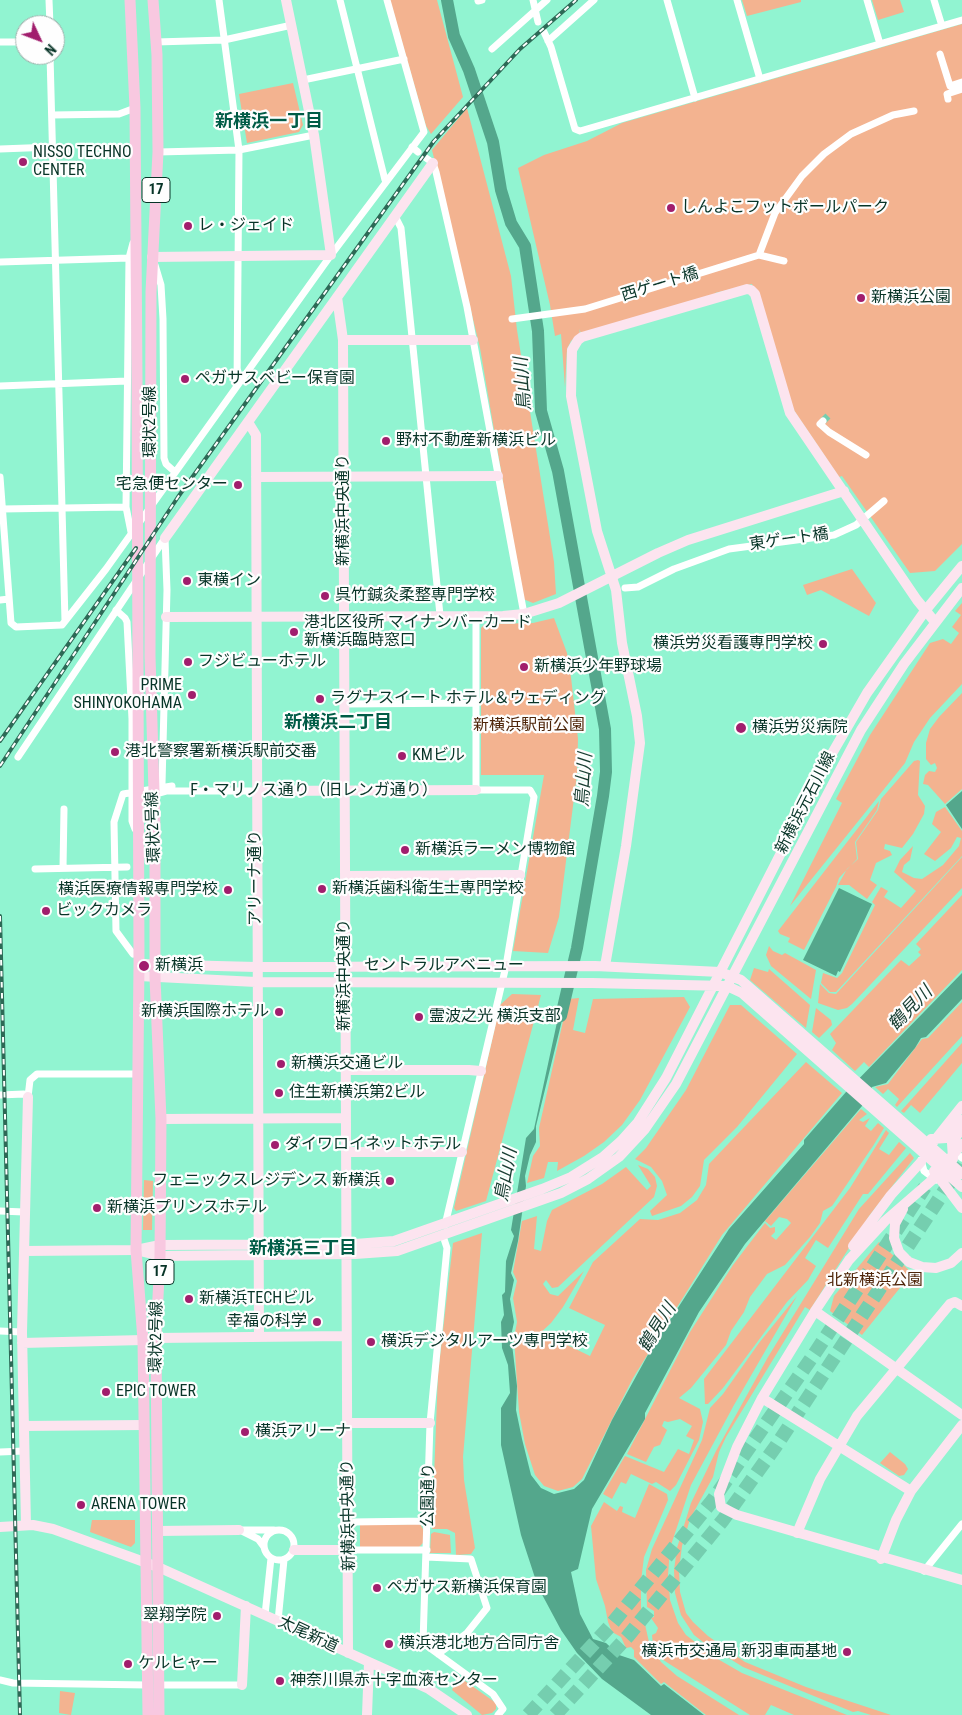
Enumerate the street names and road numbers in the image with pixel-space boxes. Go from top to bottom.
road number: 17 [142,178,170,202]
street label: 西ゲート橋 [619,264,701,306]
street label: 環状2号線 [141,386,161,458]
street label: 新横浜中央通り [334,454,354,566]
street label: 東ゲート橋 [748,525,830,555]
street label: 新横浜元石川線 [772,749,840,857]
street label: F・マリノス通り（旧レンガ通り） [190,781,438,801]
street label: 環状2号線 [143,791,165,863]
street label: アリーナ通り [246,830,266,926]
street label: 新横浜中央通り [335,919,355,1031]
street label: セントラルアベニュー [364,956,524,976]
road number: 17 [146,1260,174,1284]
street label: 環状2号線 [147,1301,167,1373]
street label: 新横浜中央通り [338,1459,360,1571]
street label: 公園通り [419,1463,439,1527]
street label: 太尾新道 [275,1613,341,1657]

